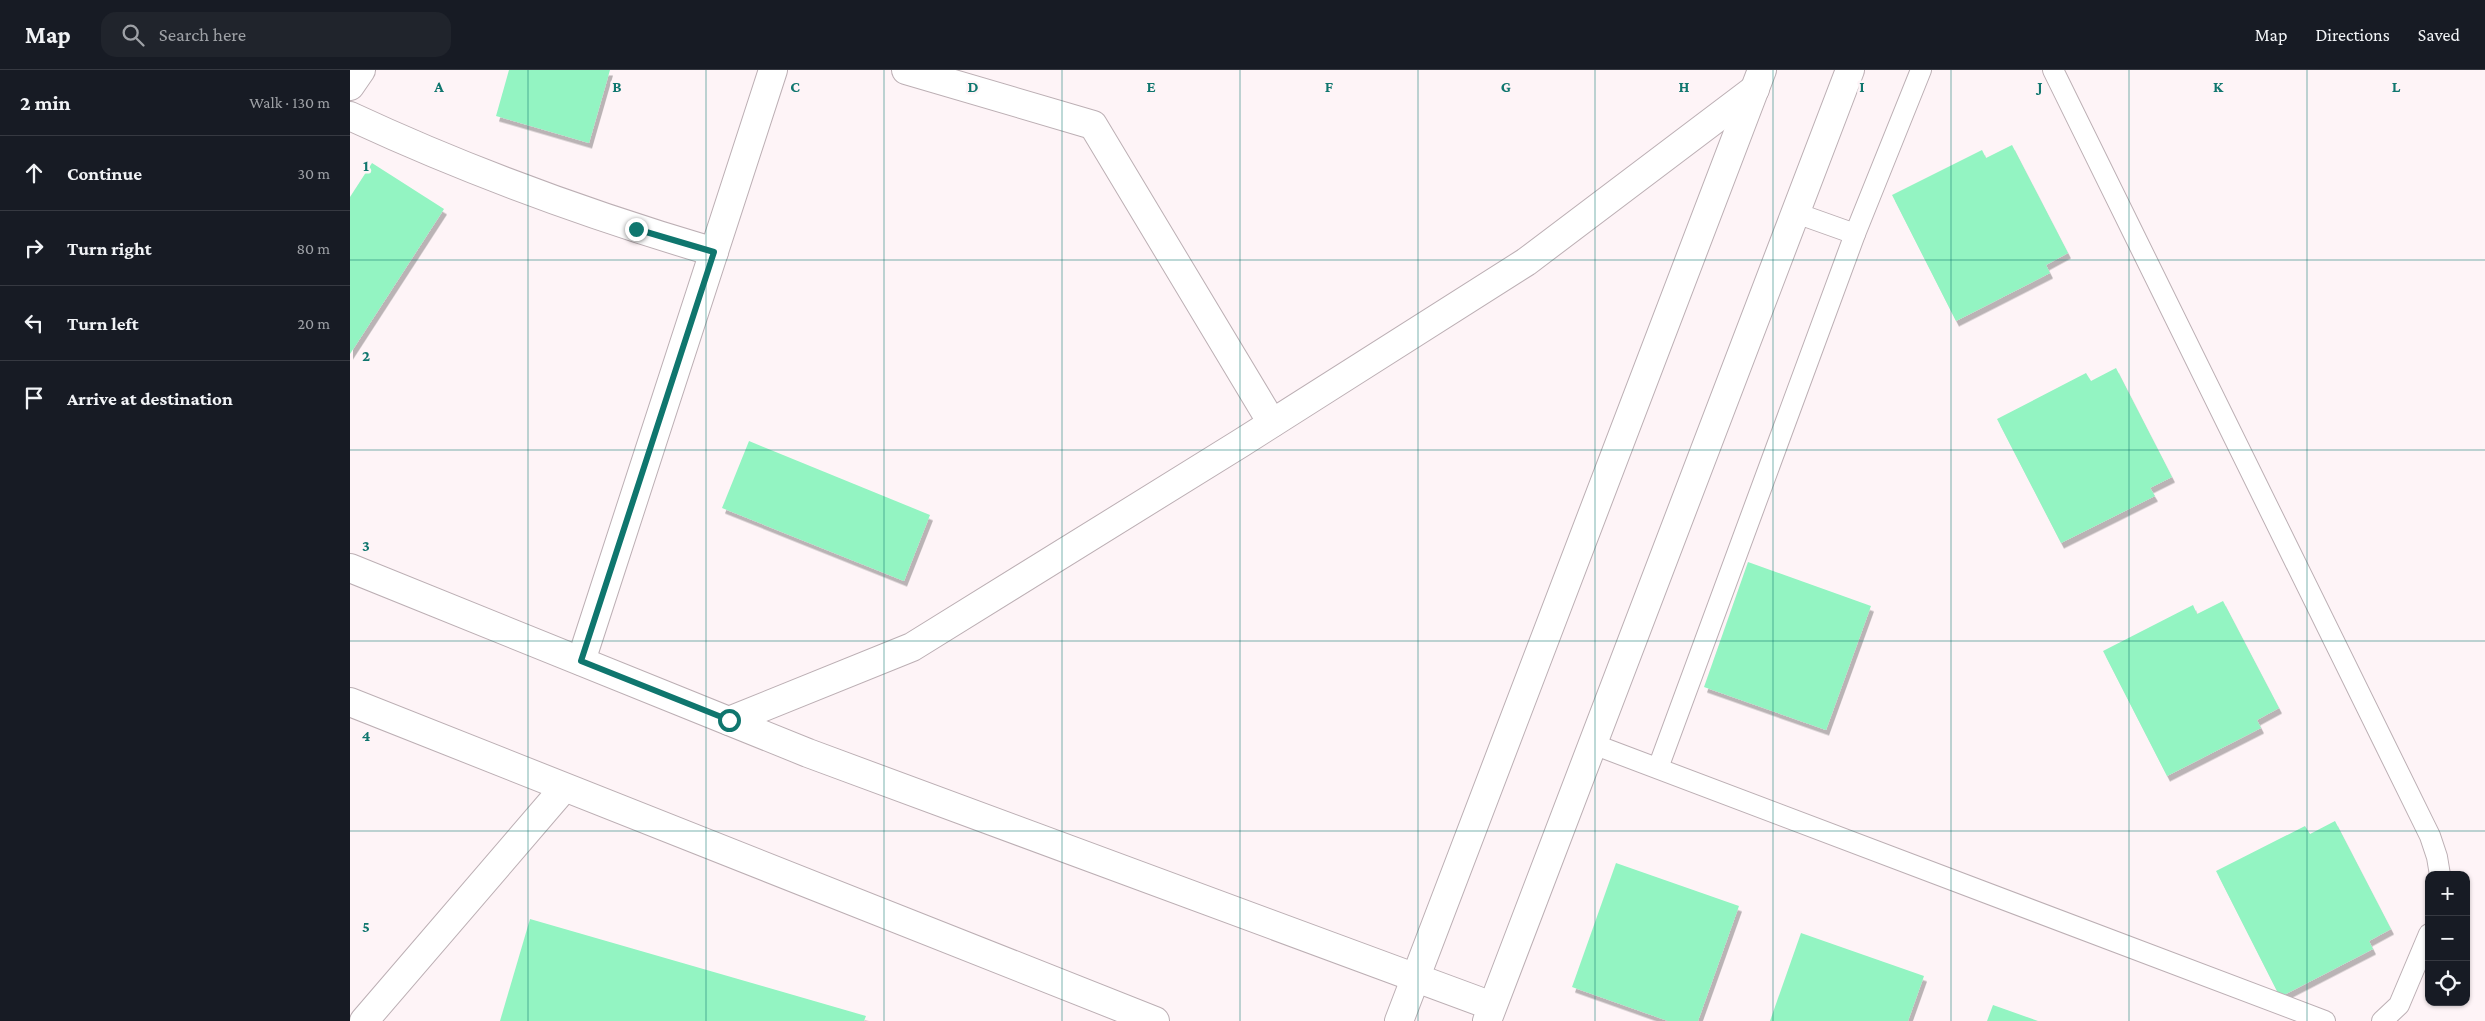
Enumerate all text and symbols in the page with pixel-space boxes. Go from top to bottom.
search box [101,12,451,57]
text: Map [25,21,71,48]
icon: search [119,21,147,49]
text: Search here [159,24,246,45]
text: Map [2255,25,2287,45]
text: Directions [2315,25,2390,45]
text: Saved [2418,25,2460,45]
text: A [433,78,444,95]
text: B [612,78,622,95]
text: C [790,78,800,95]
text: D [967,78,979,95]
text: E [1146,78,1156,95]
text: F [1325,78,1334,95]
text: G [1501,78,1511,95]
text: H [1679,78,1690,95]
text: I [1859,78,1865,95]
text: J [2035,78,2043,95]
text: K [2213,78,2224,95]
text: L [2392,78,2401,95]
text: 2 min [20,91,71,115]
text: Walk · 130 m [249,94,330,111]
text: 1 [363,157,369,174]
icon: ahead [20,159,48,187]
text: Continue [67,163,142,184]
text: 30 m [298,165,330,182]
route end [625,218,648,241]
icon: right [20,234,48,262]
text: Turn right [67,238,152,259]
text: 80 m [296,240,330,257]
icon: left [20,309,48,337]
text: Turn left [67,313,139,334]
text: 20 m [297,315,330,332]
text: 2 [362,347,370,364]
icon: arrive [20,384,48,412]
text: Arrive at destination [67,388,233,409]
text: 3 [362,537,370,554]
route start [718,709,741,732]
text: 4 [362,727,371,744]
map controls [2425,871,2470,1006]
button: + [2425,871,2470,916]
button: − [2425,916,2470,961]
text: 5 [362,918,370,935]
button: locate [2425,961,2470,1006]

